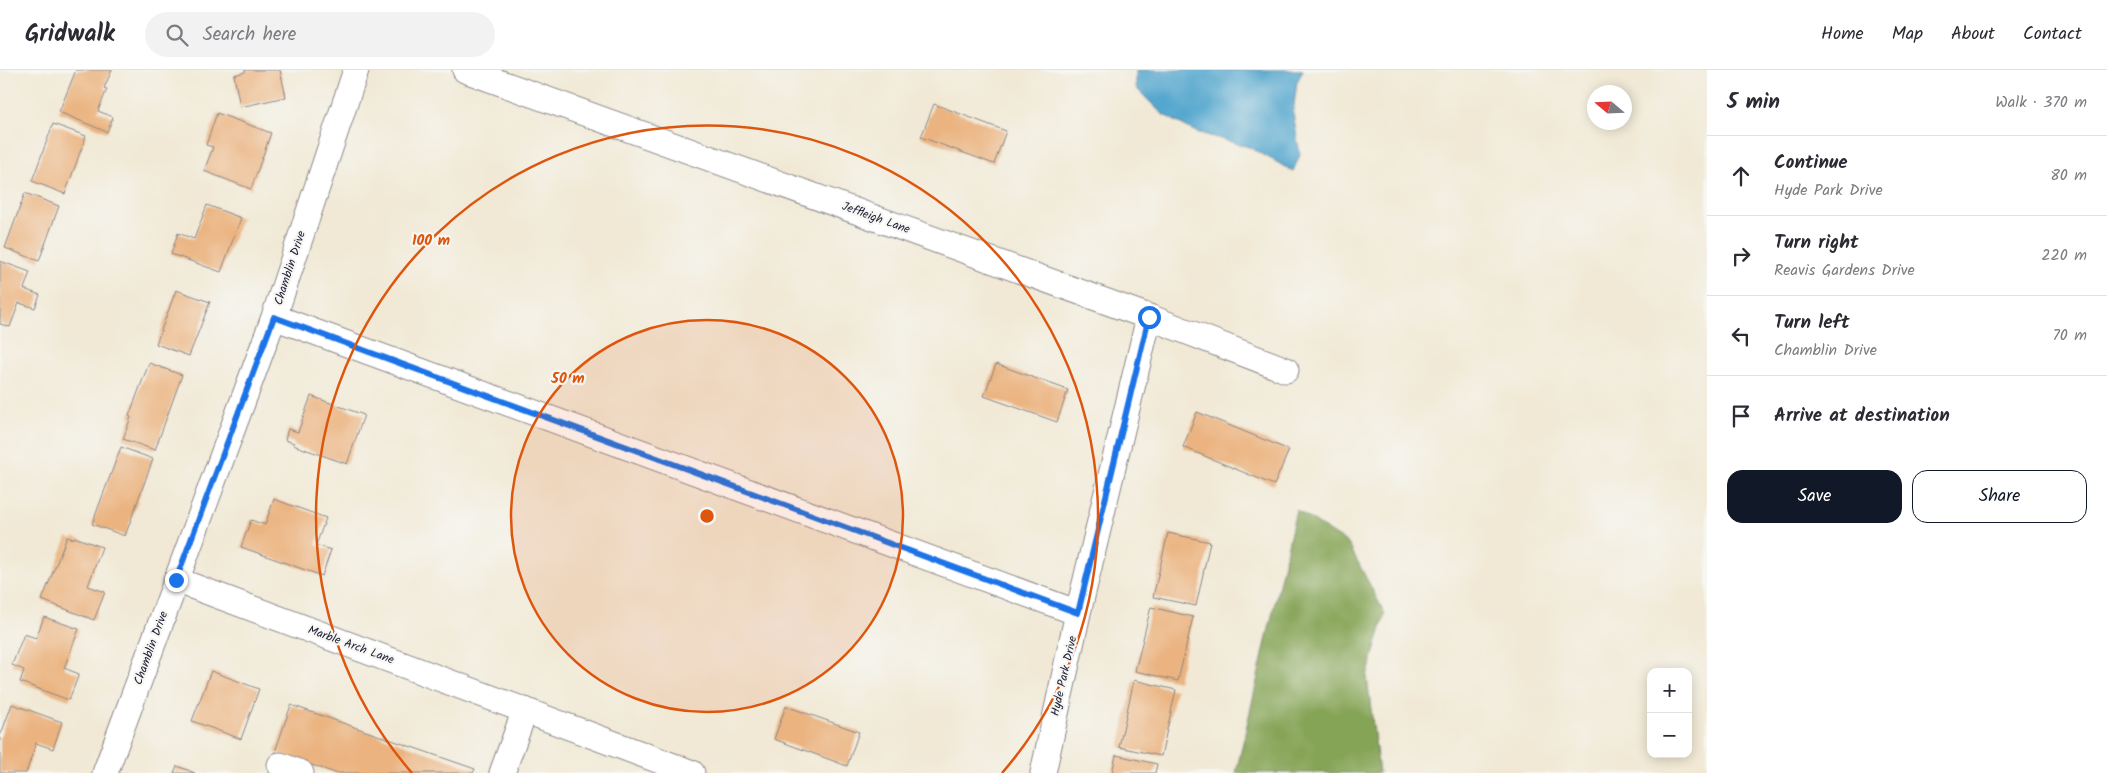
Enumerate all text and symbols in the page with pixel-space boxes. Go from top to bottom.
search box [145,12,495,57]
text: Gridwalk [25,15,115,54]
text: Search here [203,20,296,50]
text: Home [1821,20,1864,49]
text: Map [1892,20,1923,49]
text: About [1951,20,1995,49]
text: Contact [2023,20,2082,49]
icon: search [163,21,191,49]
north arrow [1587,85,1632,130]
text: 5 min [1727,86,1780,119]
text: Walk · 370 m [1995,90,2087,115]
text: Continue [1774,148,1847,178]
icon: ahead [1727,162,1755,190]
text: 80 m [2050,163,2087,188]
text: Hyde Park Drive [1774,178,1883,203]
street label: Jeffleigh Lane [839,197,913,239]
street label: Chamblin Drive [269,228,311,308]
text: Turn right [1774,228,1859,258]
text: 100 m [412,229,450,253]
icon: right [1727,242,1755,270]
text: 220 m [2041,243,2087,268]
text: Reavis Gardens Drive [1774,258,1915,283]
route start [1138,306,1161,329]
text: Turn left [1774,308,1849,338]
icon: left [1727,322,1755,350]
text: 70 m [2052,323,2087,348]
text: Chamblin Drive [1774,338,1877,363]
text: 50 m [550,367,585,391]
text: Arrive at destination [1774,401,1950,431]
icon: arrive [1727,402,1755,430]
button: Save [1727,470,1902,523]
button: Share [1912,470,2087,523]
centre of rings [698,507,716,525]
route end [165,569,188,592]
street label: Chamblin Drive [129,608,173,687]
street label: Marble Arch Lane [305,621,397,670]
street label: Hyde Park Drive [1046,634,1083,718]
map controls [1647,668,1692,758]
button: + [1647,668,1692,713]
button: − [1647,713,1692,758]

